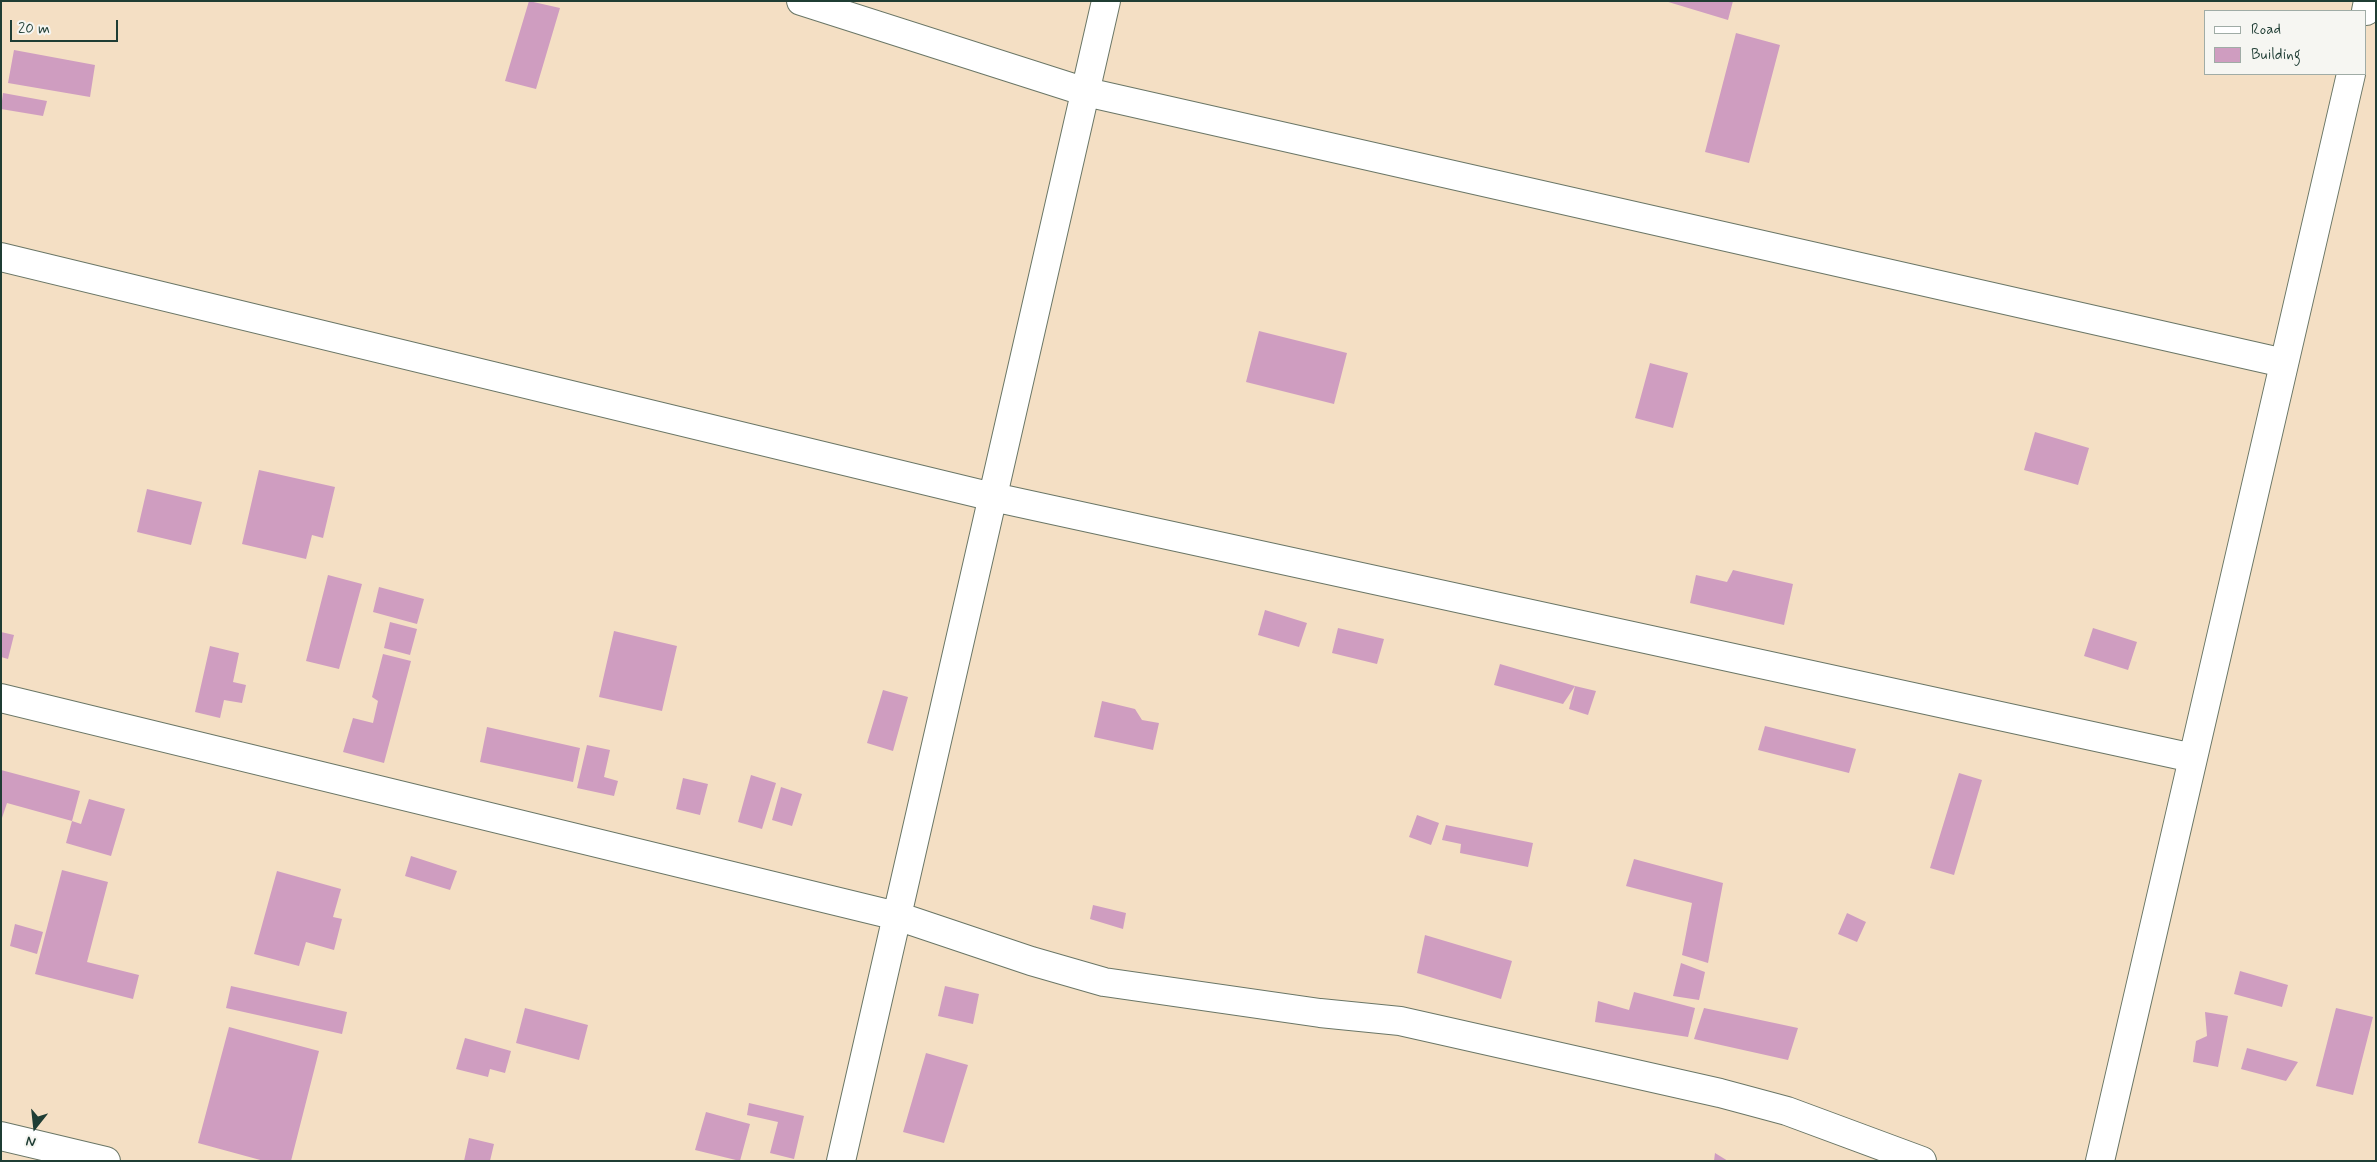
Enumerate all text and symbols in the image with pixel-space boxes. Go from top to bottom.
scale bar [12,10,120,42]
legend [2204,10,2367,75]
text: 20 m [18,19,50,39]
text: Road [2251,20,2281,40]
text: Building [2251,45,2301,65]
north arrow [10,1102,60,1152]
text: N [24,1131,38,1151]

